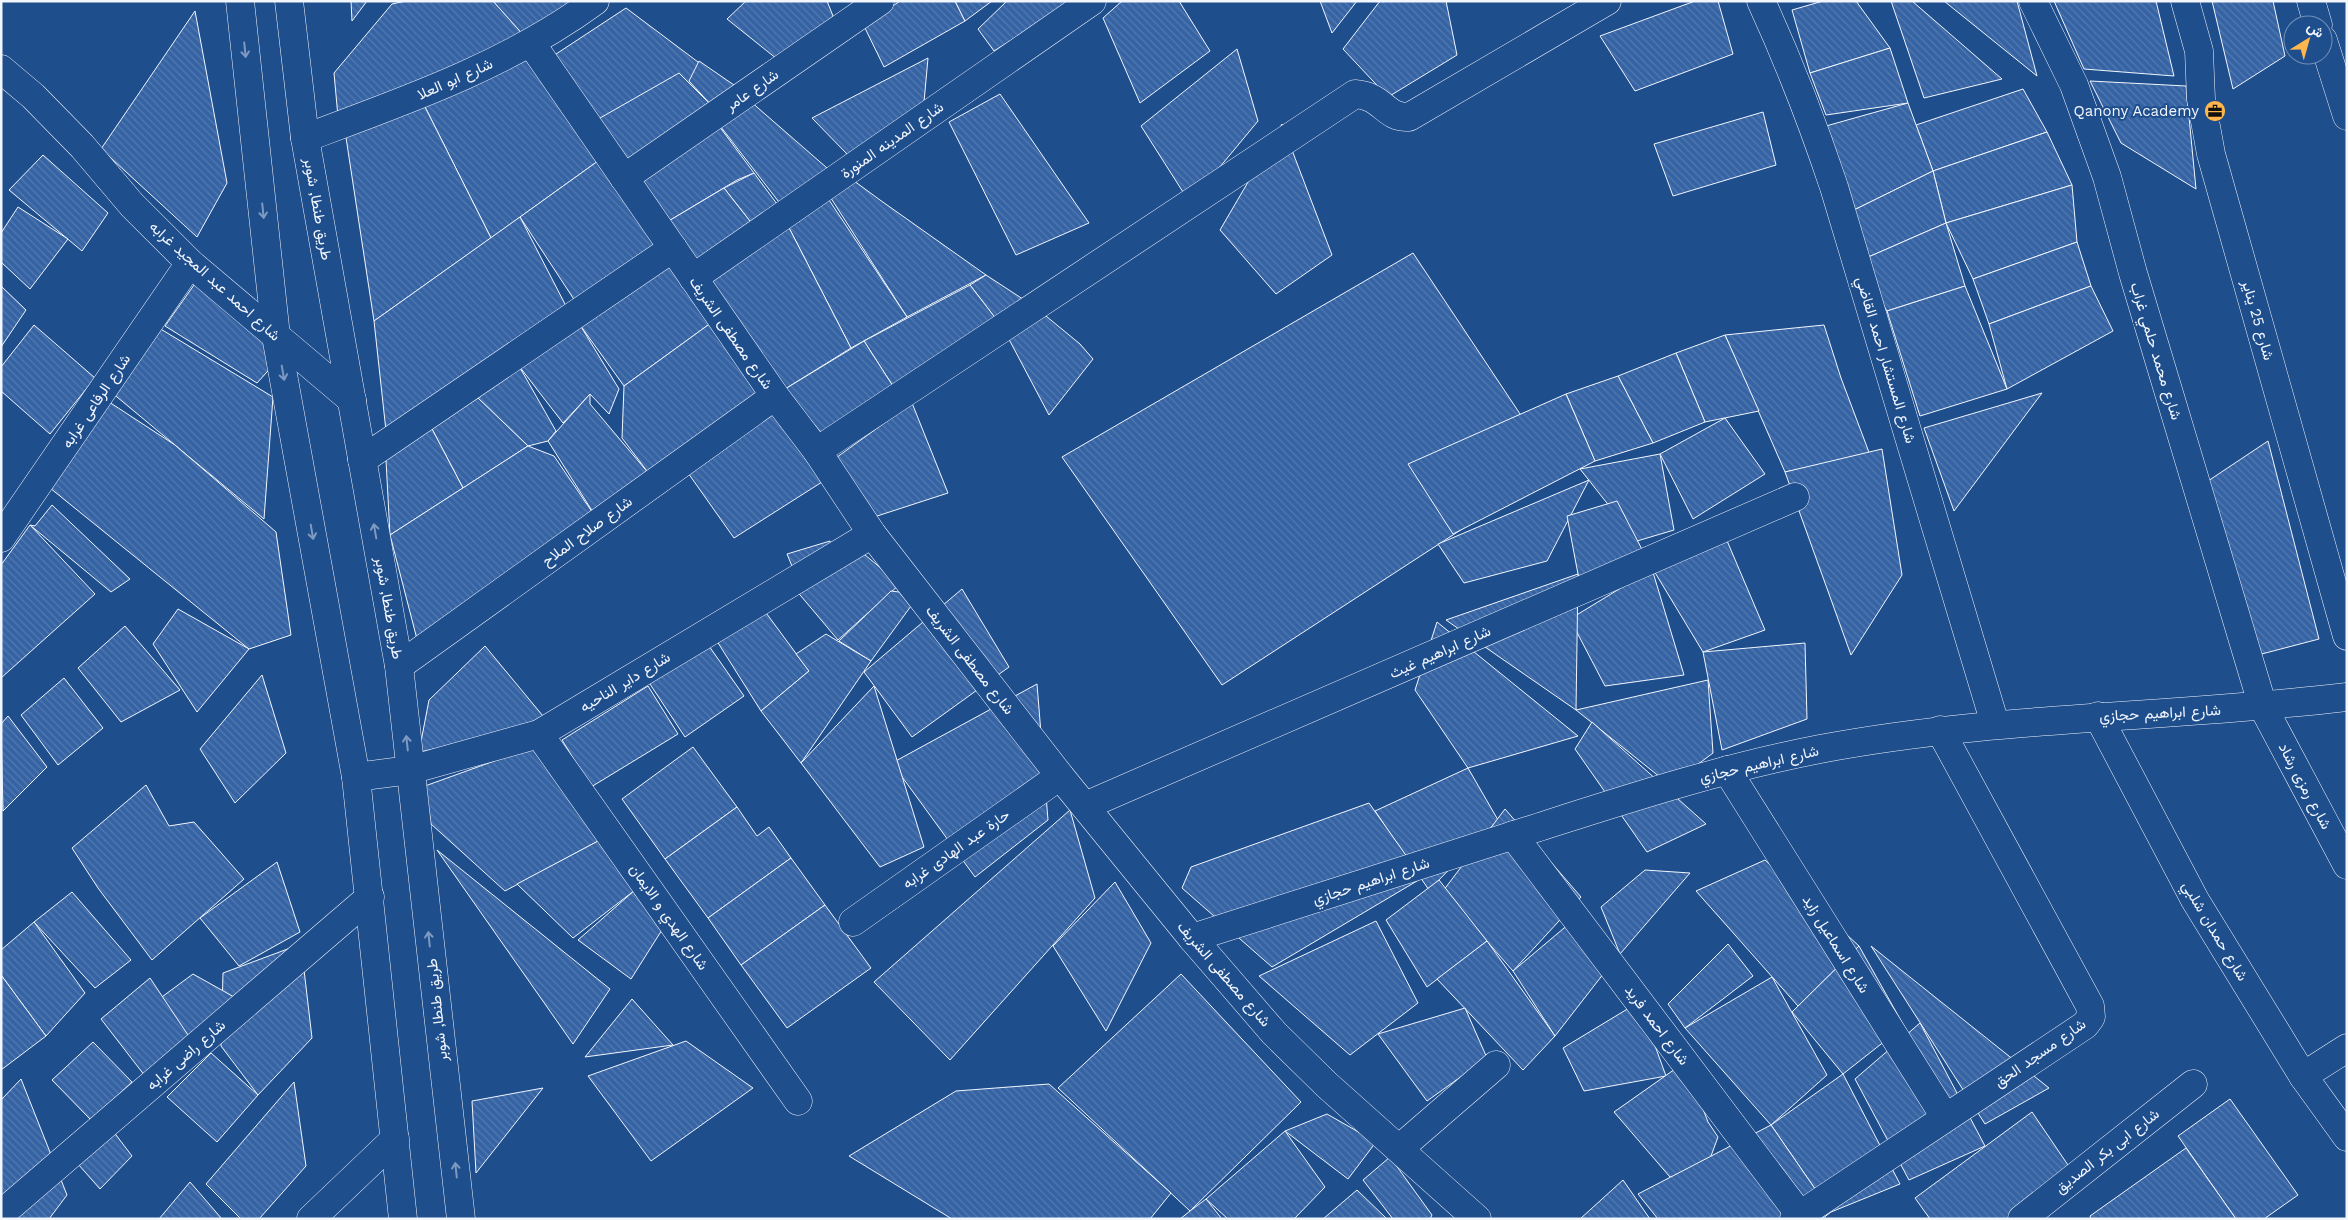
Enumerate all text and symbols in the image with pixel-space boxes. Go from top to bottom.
north arrow [2283,15,2333,65]
text: ش [2304,18,2327,42]
one-way arrow [240,41,250,57]
street label: شارع ابو العلا [415,54,496,105]
street label: شارع عامر [721,65,783,117]
street label: شارع المدينه المنورة [837,98,948,184]
office icon: Qanony Academy [2203,99,2227,123]
place label: Qanony Academy [2074,102,2199,120]
street label: طريق طنطا, شوبر [299,155,336,262]
one-way arrow [258,203,268,219]
street label: شارع احمد عبد المجيد غرابه [144,217,284,346]
street label: شارع مصطفى الشريف [684,273,777,394]
street label: شارع المستشار احمد القاضي [1848,275,1920,447]
street label: شارع 25 يناير [2236,277,2278,363]
street label: شارع محمد حلمي غراب [2123,280,2186,423]
street label: شارع الرفاعى غرابه [58,350,136,453]
one-way arrow [278,364,288,380]
street label: شارع صلاح الملاح [538,492,637,571]
one-way arrow [369,523,379,539]
one-way arrow [307,524,317,540]
street label: طريق طنطا, شوبر [370,554,407,661]
street label: شارع مصطفى الشريف [920,602,1018,719]
street label: شارع ابراهيم غيث [1386,622,1494,684]
street label: شارع داير الناحيه [577,648,675,718]
street label: شارع ابراهيم حجازي [2099,701,2222,729]
one-way arrow [402,735,412,751]
street label: شارع رمزى رشاد [2273,740,2335,834]
street label: شارع ابراهيم حجازي [1698,741,1821,790]
street label: حارة عبد الهادى غرابه [899,805,1014,893]
street label: شارع ابراهيم حجازي [1310,854,1433,912]
street label: شارع الهدي و الايمان [622,860,712,976]
street label: شارع حمدان شلبي [2175,878,2252,987]
street label: شارع اسماعيل زايد [1797,892,1873,998]
street label: شارع مصطفى الشريف [1172,918,1275,1032]
one-way arrow [424,932,434,948]
street label: طريق طنطا, شوبر [423,957,452,1063]
street label: شارع احمد فريد [1619,981,1693,1070]
street label: شارع مسجد الحق [1991,1015,2091,1093]
street label: شارع راضى غرابه [143,1016,231,1096]
street label: شارع ابى بكر الصديق [2051,1105,2164,1199]
one-way arrow [451,1163,461,1179]

